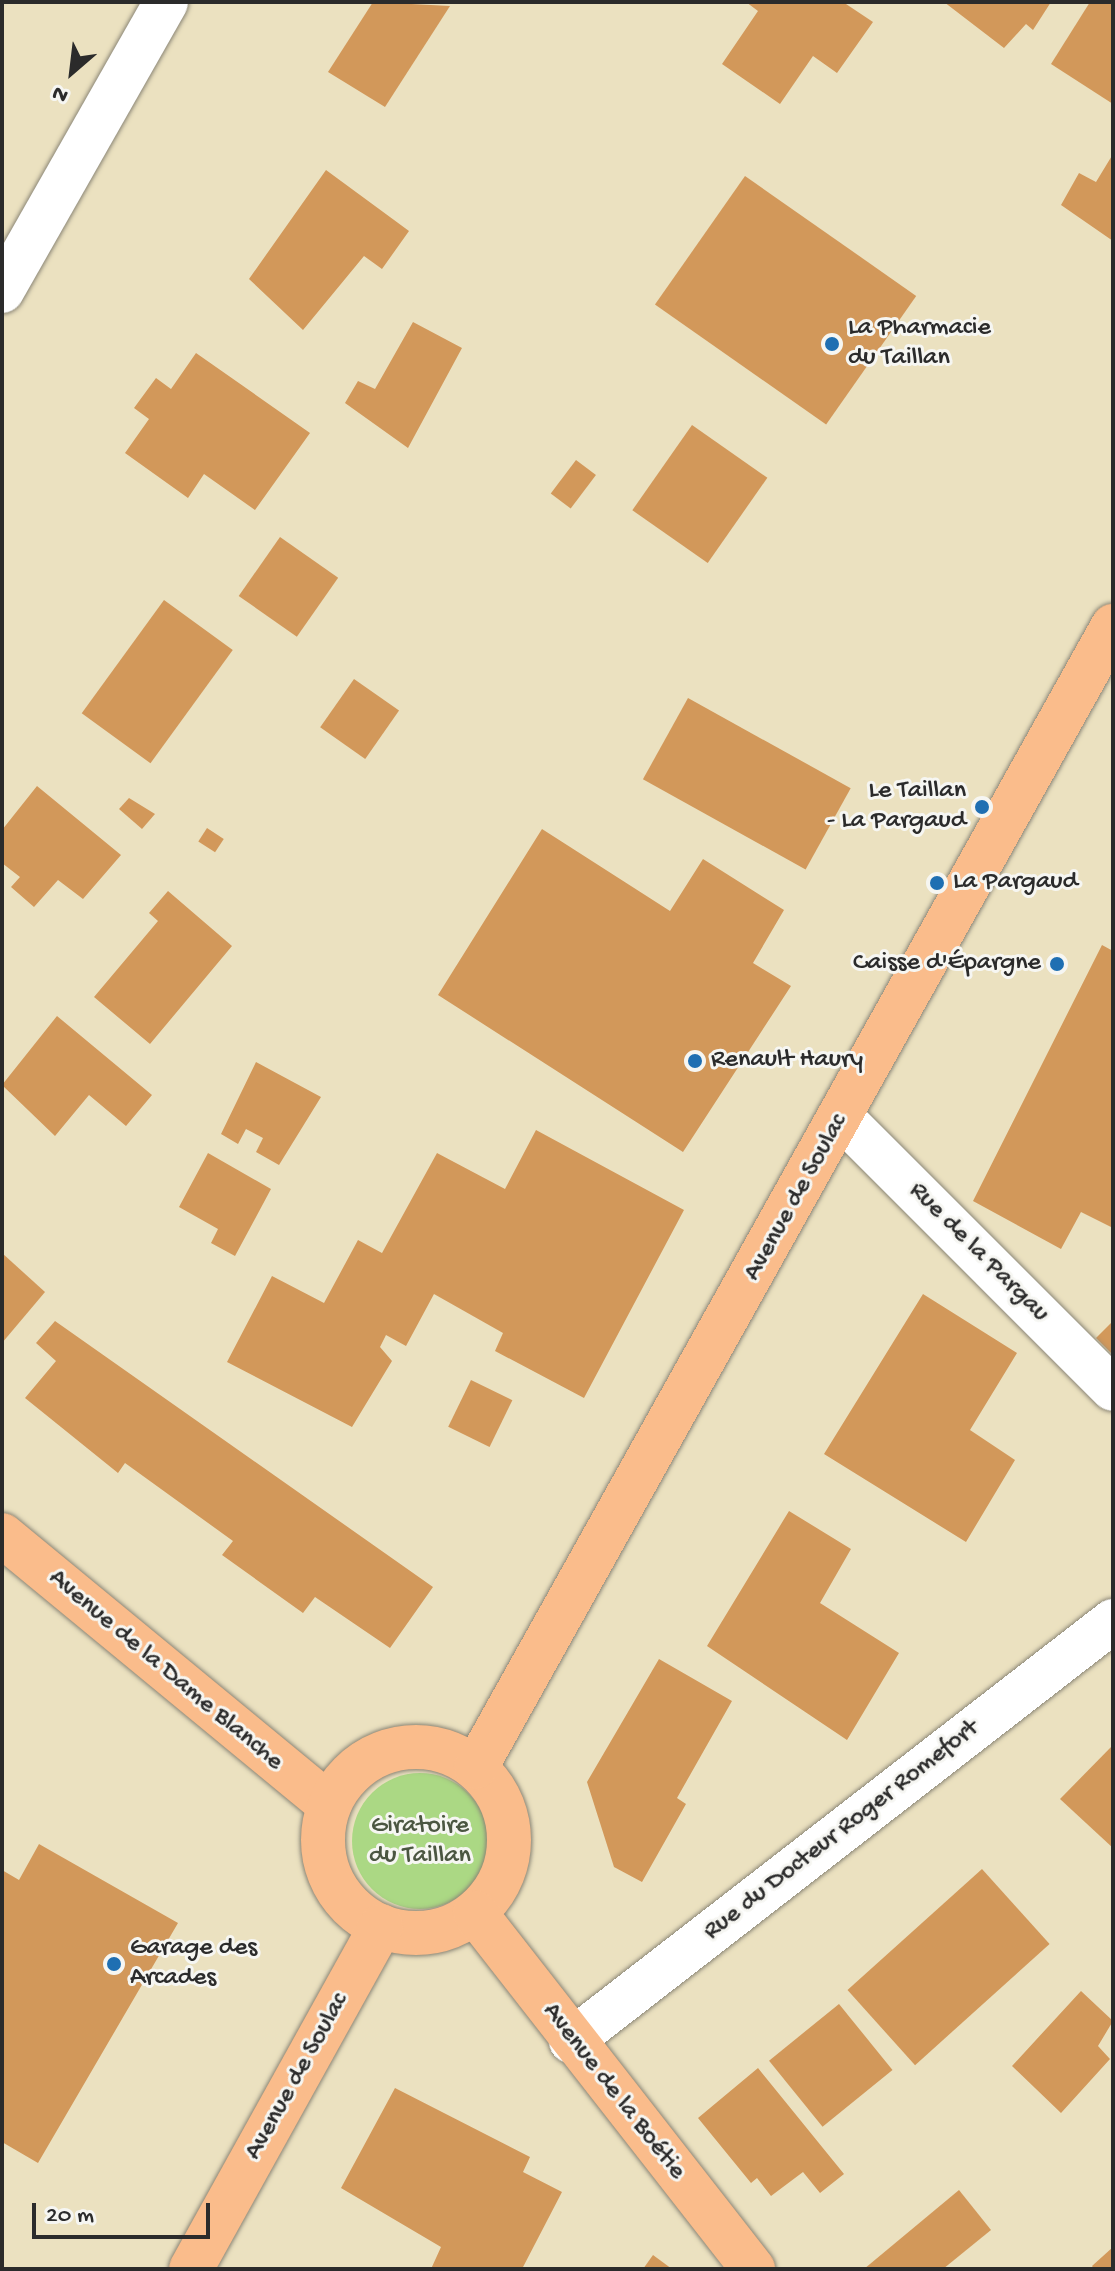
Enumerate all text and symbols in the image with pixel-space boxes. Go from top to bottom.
north arrow [32,32,112,112]
text: N [48,78,73,108]
place label: La Pharmacie du Taillan [848,313,991,374]
marker: La Pharmacie du Taillan [823,335,841,353]
place label: Le Taillan - La Pargaud [827,776,966,838]
marker: Le Taillan - La Pargaud [973,798,991,816]
place label: La Pargaud [953,867,1078,899]
marker: La Pargaud [928,874,946,892]
place label: Caisse d'Épargne [853,948,1041,980]
marker: Caisse d'Épargne [1048,955,1066,973]
place label: Renault Haury [711,1045,863,1077]
marker: Renault Haury [686,1052,704,1070]
street label: Avenue de Soulac [738,1109,856,1287]
street label: Rue de la Pargau [901,1176,1055,1330]
street label: Avenue de la Dame Blanche [41,1564,289,1778]
street label: Rue du Docteur Roger Romefort [698,1714,986,1948]
park label: Giratoire du Taillan [369,1811,471,1872]
place label: Garage des Arcades [130,1933,257,1994]
marker: Garage des Arcades [105,1955,123,1973]
street label: Avenue de Soulac [239,1988,357,2166]
street label: Avenue de la Boétie [534,1998,692,2186]
scale bar [36,2187,214,2237]
text: 20 m [46,2202,94,2231]

